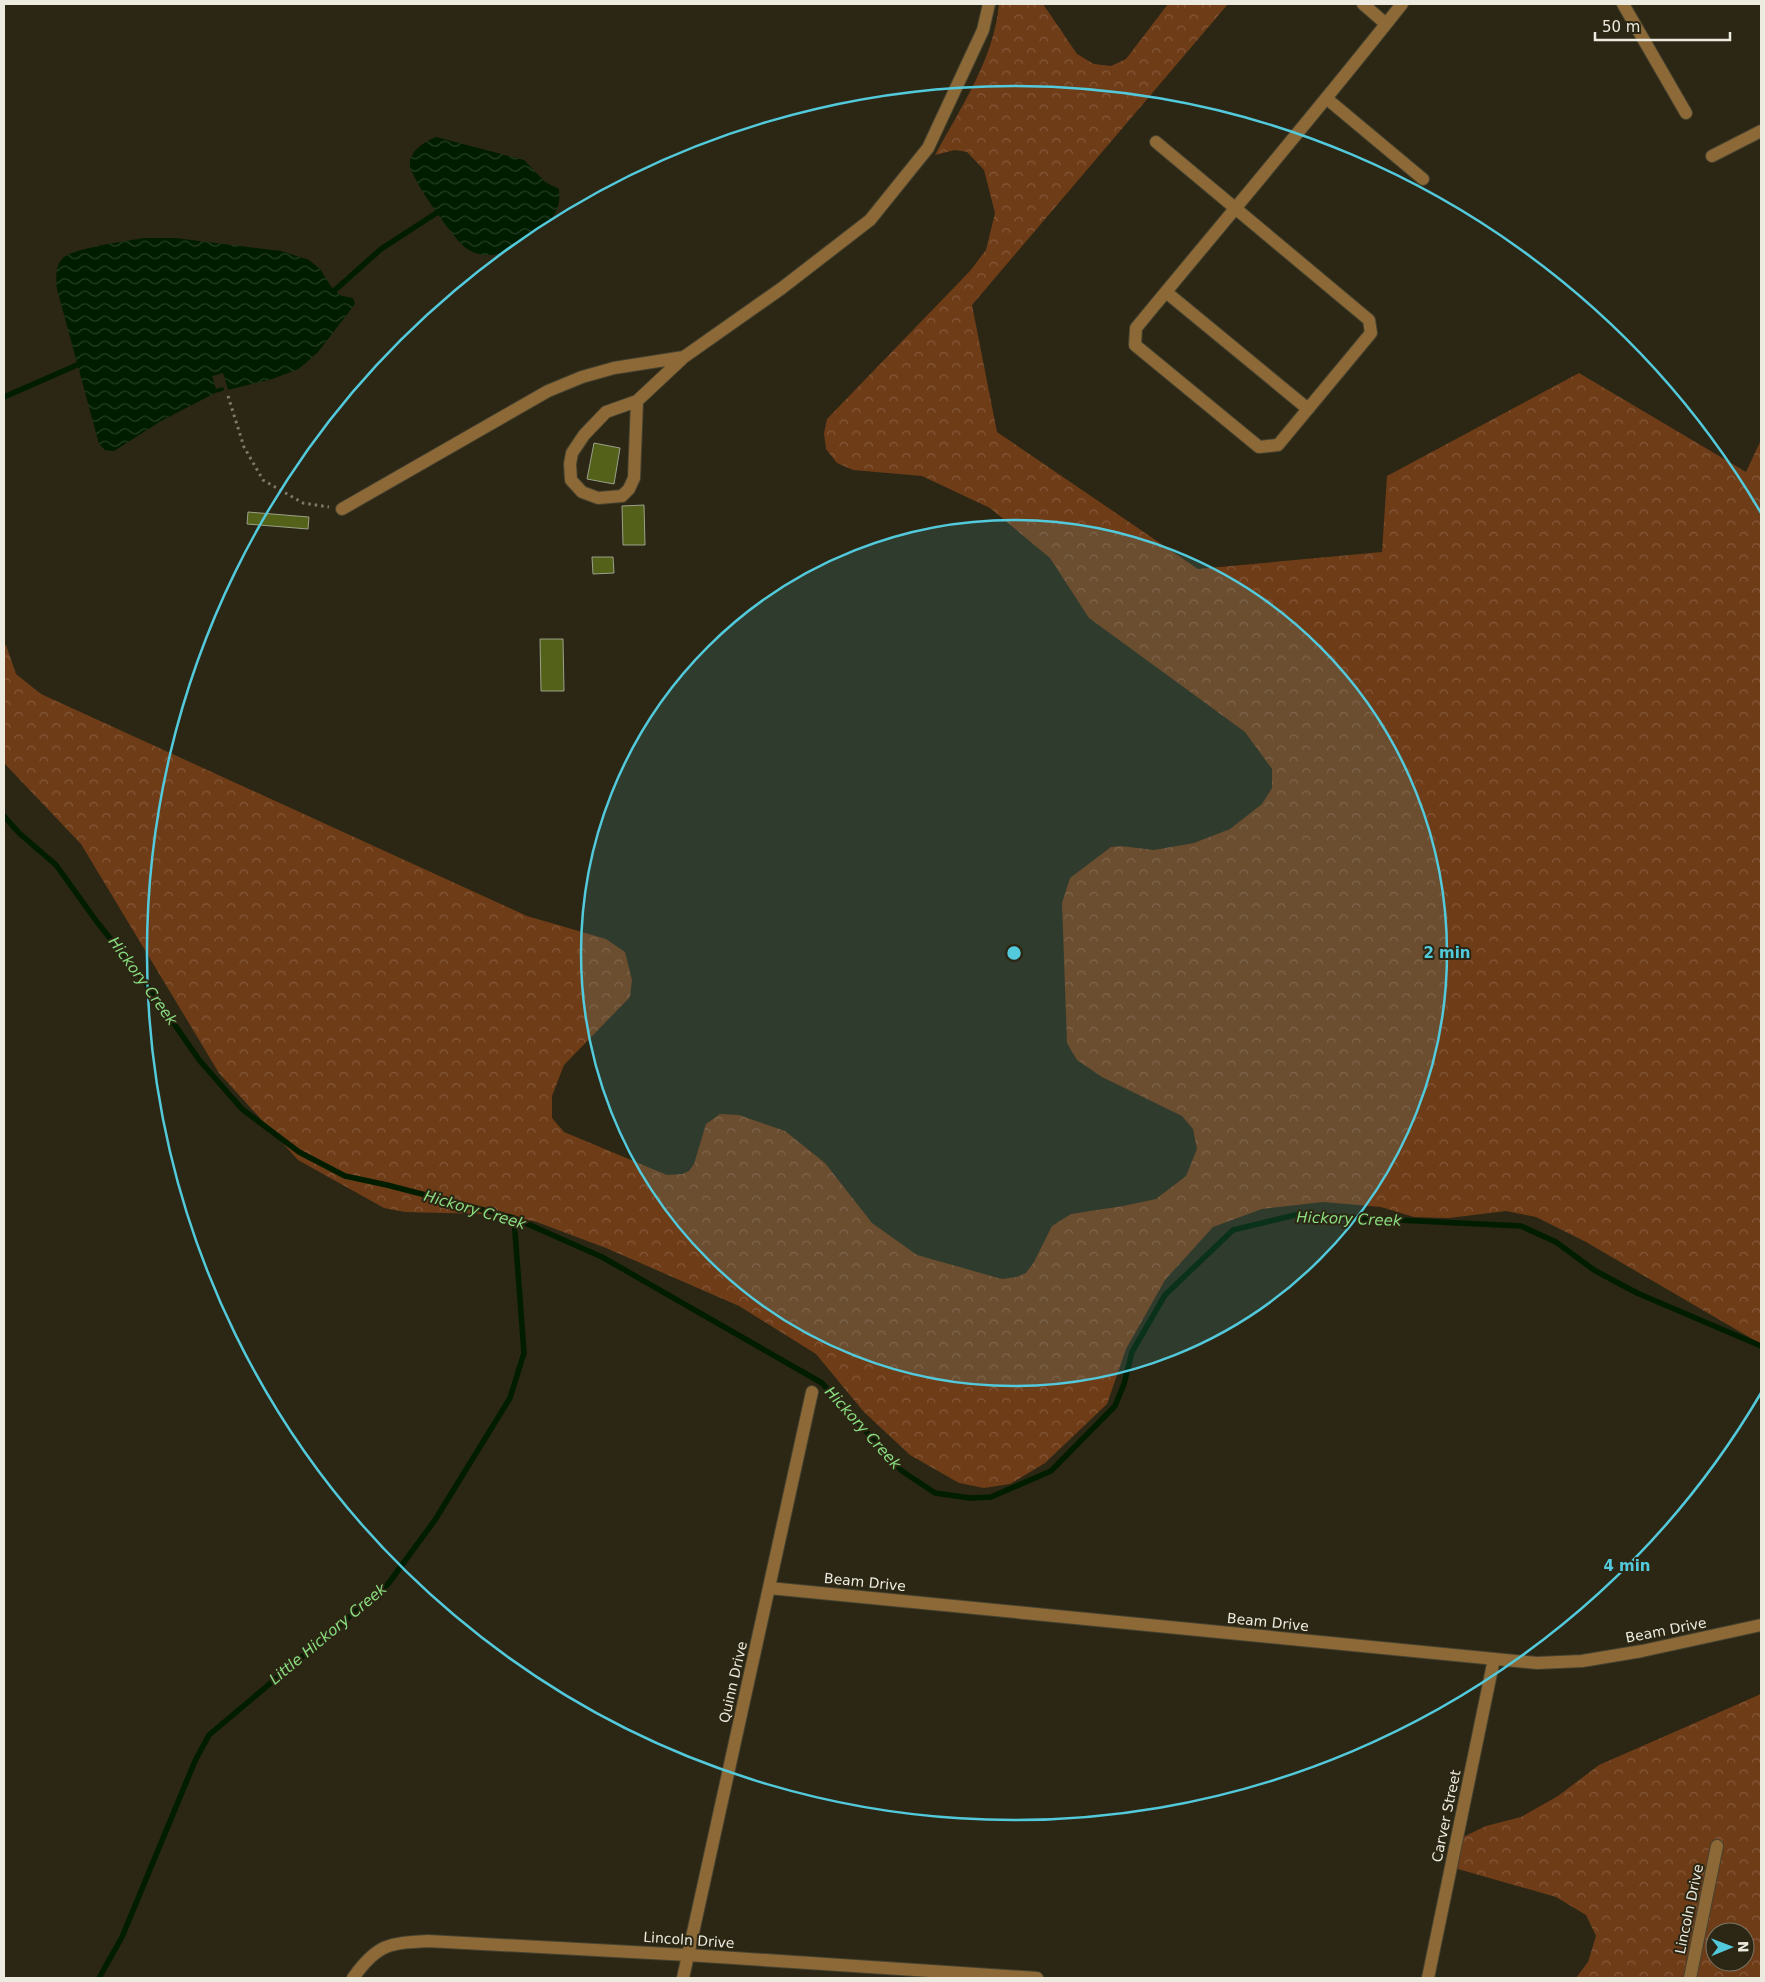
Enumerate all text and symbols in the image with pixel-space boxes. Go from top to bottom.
scale bar [1595,10,1730,42]
text: 50 m [1602,18,1640,36]
water label: Hickory Creek [105,933,182,1030]
centre of rings [1005,944,1023,962]
text: 2 min [1423,944,1471,962]
water label: Hickory Creek [422,1187,529,1234]
water label: Hickory Creek [1296,1208,1403,1230]
water label: Hickory Creek [821,1383,906,1474]
text: 4 min [1603,1557,1651,1575]
street label: Beam Drive [823,1570,907,1594]
water label: Little Hickory Creek [266,1579,391,1688]
street label: Beam Drive [1226,1610,1310,1634]
street label: Beam Drive [1624,1614,1708,1646]
street label: Quinn Drive [716,1640,750,1724]
street label: Carver Street [1428,1768,1464,1864]
street label: Lincoln Drive [1672,1863,1706,1955]
north arrow [1705,1922,1755,1972]
street label: Lincoln Drive [643,1929,735,1951]
text: N [1735,1941,1751,1953]

